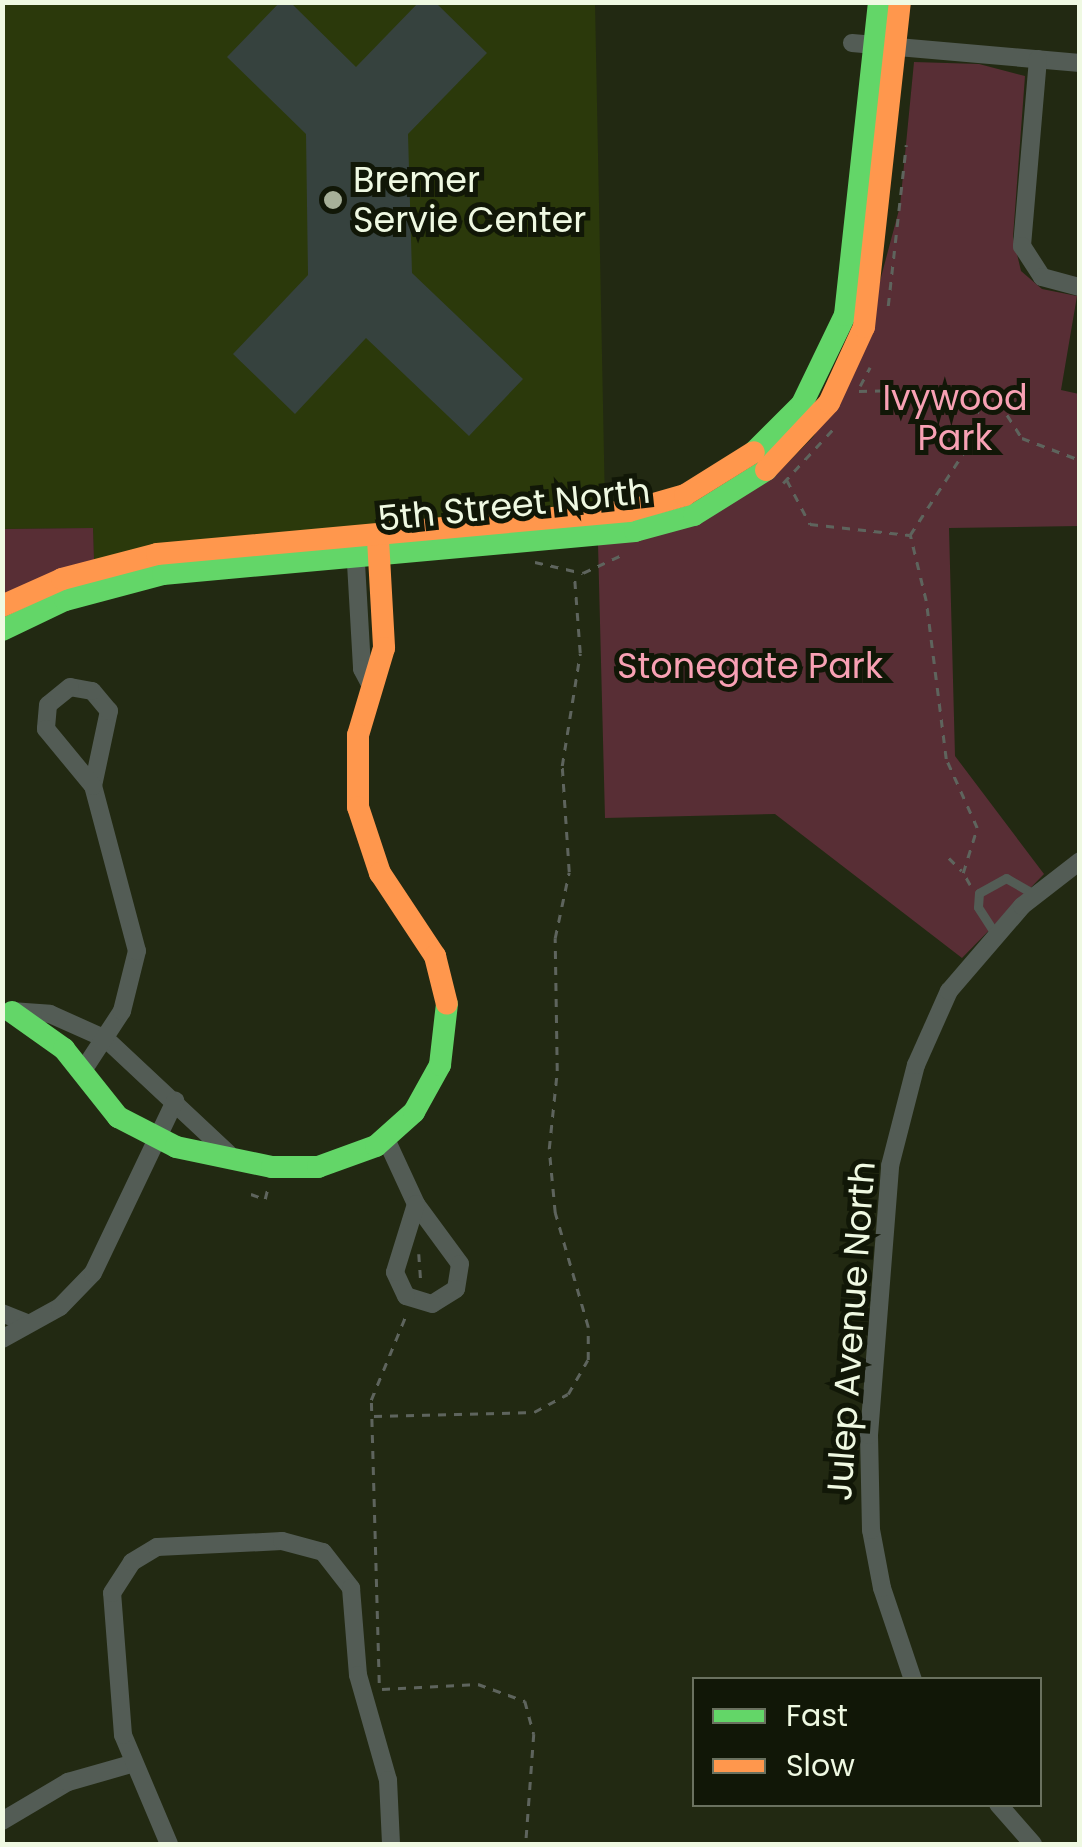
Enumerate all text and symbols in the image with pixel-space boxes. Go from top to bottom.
place label: Bremer Servie Center [353,159,586,241]
marker: Bremer Servie Center [322,189,344,211]
park label: Ivywood Park [882,377,1028,459]
street label: 5th Street North [376,470,652,540]
park label: Stonegate Park [617,645,883,687]
street label: Julep Avenue North [818,1160,884,1502]
legend [692,1677,1042,1807]
text: Fast [786,1694,848,1737]
text: Slow [786,1744,855,1787]

